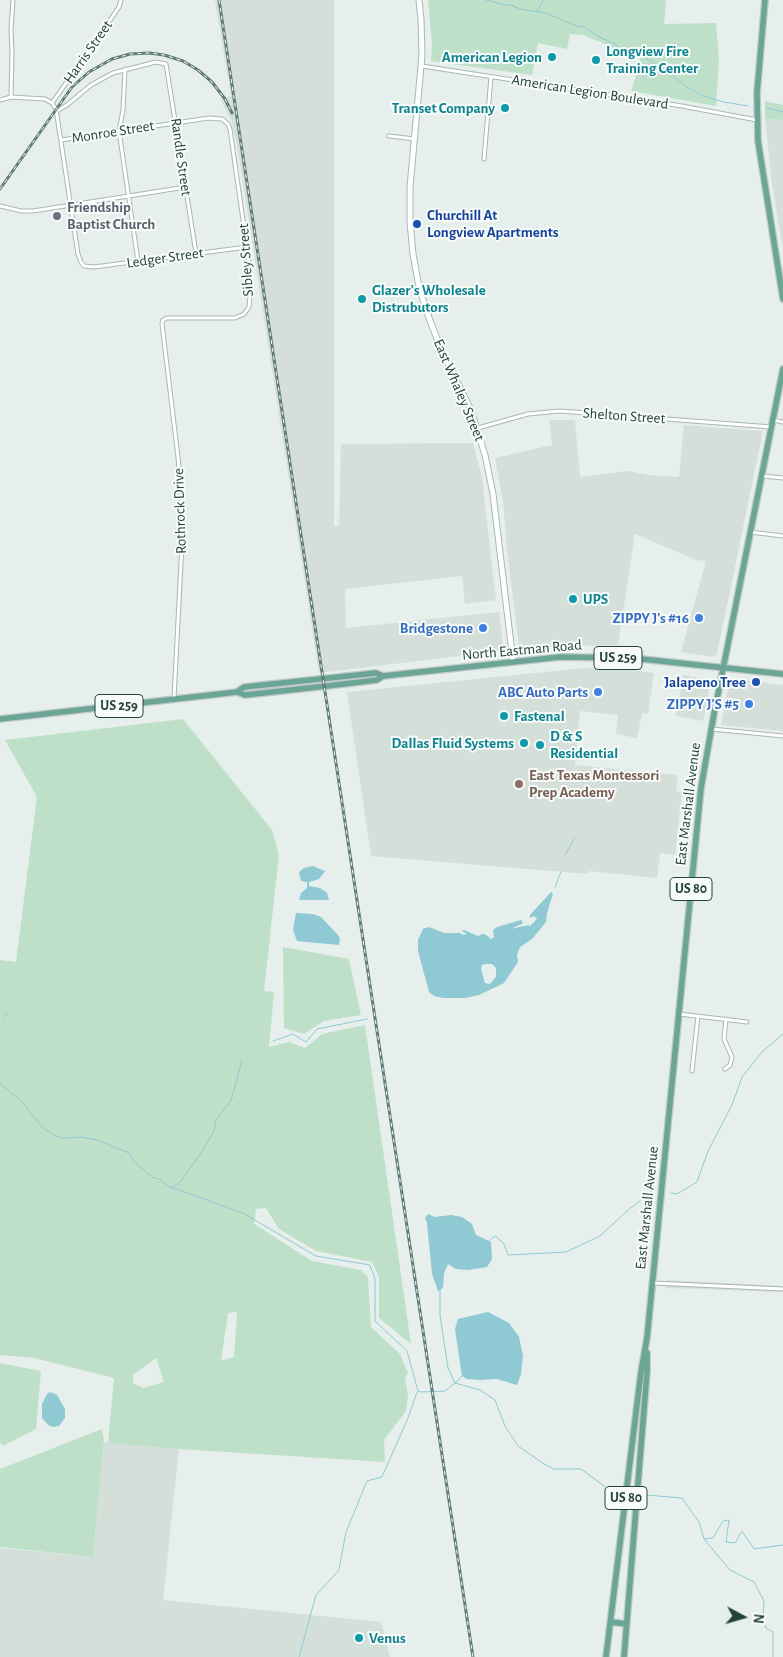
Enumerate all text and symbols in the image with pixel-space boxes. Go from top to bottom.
street label: Harris Street [60,17,116,87]
place label: Longview Fire Training Center [606,42,698,77]
place label: American Legion [442,48,542,66]
marker: American Legion [546,51,558,63]
marker: Longview Fire Training Center [590,54,602,66]
street label: American Legion Boulevard [510,71,670,113]
place label: Transet Company [392,99,495,117]
marker: Transet Company [499,102,511,114]
street label: Monroe Street [70,117,156,147]
street label: Randle Street [167,117,195,197]
place label: Friendship Baptist Church [67,198,155,233]
place label: Churchill At Longview Apartments [427,206,559,241]
marker: Friendship Baptist Church [51,210,63,222]
marker: Churchill At Longview Apartments [411,218,423,230]
street label: Sibley Street [234,223,258,297]
street label: Ledger Street [125,244,205,272]
place label: Glazer's Wholesale Distrubutors [372,281,486,316]
marker: Glazer's Wholesale Distrubutors [356,293,368,305]
street label: East Whaley Street [429,336,489,444]
street label: Shelton Street [582,404,666,428]
street label: Rothrock Drive [170,468,190,554]
place label: UPS [583,590,608,608]
marker: UPS [567,593,579,605]
place label: ZIPPY J's #16 [612,609,689,627]
marker: ZIPPY J's #16 [693,612,705,624]
place label: Bridgestone [400,619,473,637]
marker: Bridgestone [477,622,489,634]
street label: North Eastman Road [461,636,583,664]
road number: US 259 [594,646,642,670]
place label: Jalapeno Tree [664,673,746,691]
marker: Jalapeno Tree [750,676,762,688]
place label: ABC Auto Parts [498,683,588,701]
marker: ABC Auto Parts [592,686,604,698]
road number: US 259 [95,694,143,718]
place label: ZIPPY J'S #5 [667,695,739,713]
marker: ZIPPY J'S #5 [743,698,755,710]
place label: Fastenal [514,707,565,725]
marker: Fastenal [498,710,510,722]
place label: D & S Residential [550,727,618,762]
place label: Dallas Fluid Systems [392,734,514,752]
marker: Dallas Fluid Systems [518,737,530,749]
marker: D & S Residential [534,739,546,751]
street label: East Marshall Avenue [672,741,704,867]
place label: East Texas Montessori Prep Academy [529,766,659,801]
marker: East Texas Montessori Prep Academy [513,778,525,790]
road number: US 80 [670,878,712,901]
street label: East Marshall Avenue [632,1145,662,1271]
road number: US 80 [605,1486,647,1510]
north arrow [718,1592,768,1642]
text: N [750,1613,765,1624]
place label: Venus [369,1629,406,1647]
marker: Venus [353,1632,365,1644]

